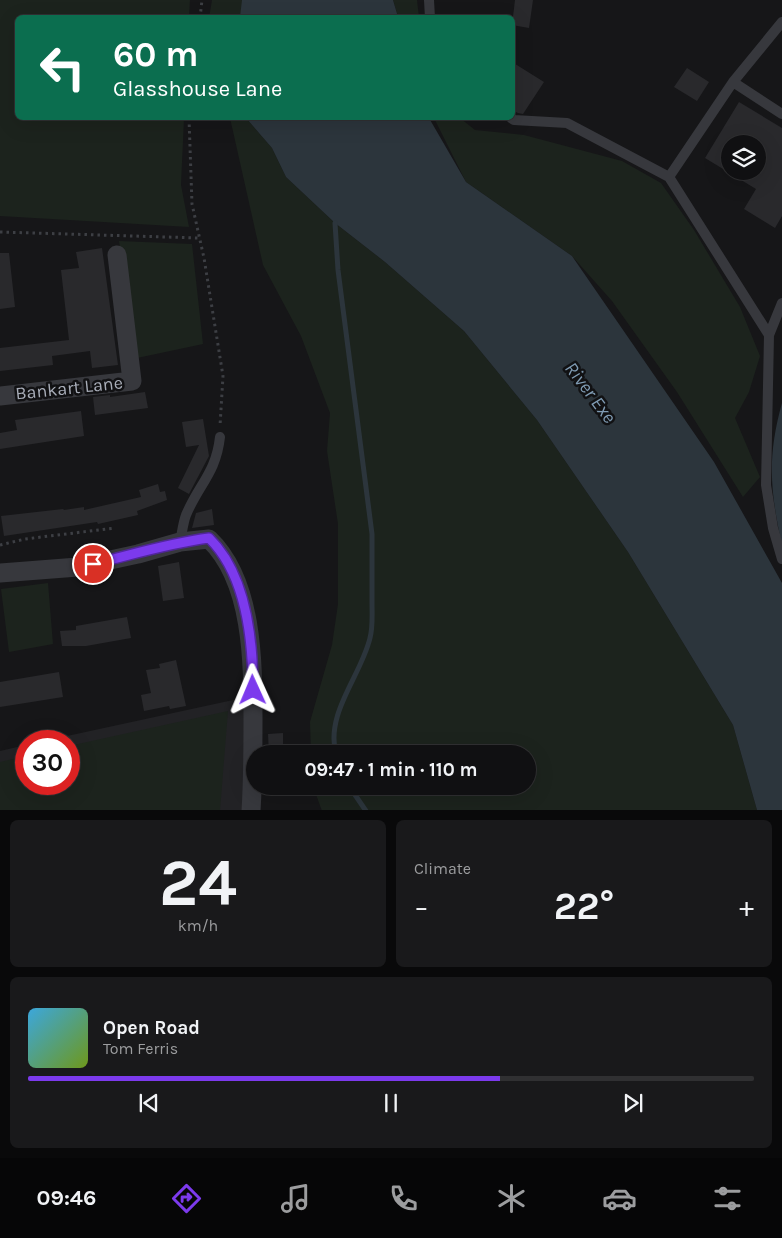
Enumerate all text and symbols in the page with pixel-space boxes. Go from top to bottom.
text: 60 m [113,34,198,75]
icon: left [30,35,95,100]
text: Glasshouse Lane [113,76,282,102]
map controls [721,135,766,180]
button: layers [721,135,766,180]
water label: River Exe [560,358,620,428]
street label: Bankart Lane [14,371,124,405]
pin [72,543,114,585]
icon: arrive [79,550,107,578]
position arrow [226,663,278,715]
speed limit sign: 30 [15,730,80,795]
text: 09:47 · 1 min · 110 m [305,759,477,781]
text: 24 [159,845,237,921]
text: Climate [414,859,471,878]
text: 22° [554,884,614,929]
text: − [414,890,429,923]
text: + [739,890,754,923]
text: km/h [178,916,218,935]
text: Open Road [103,1017,200,1039]
text: Tom Ferris [103,1039,178,1058]
icon: previous [135,1089,163,1117]
icon: pause [377,1089,405,1117]
icon: next [619,1089,647,1117]
icon: directions [169,1181,204,1216]
icon: music [278,1181,313,1216]
icon: phone [386,1181,421,1216]
icon: climate [494,1181,529,1216]
icon: car [602,1181,637,1216]
icon: filters [710,1181,745,1216]
text: 09:46 [37,1185,96,1211]

